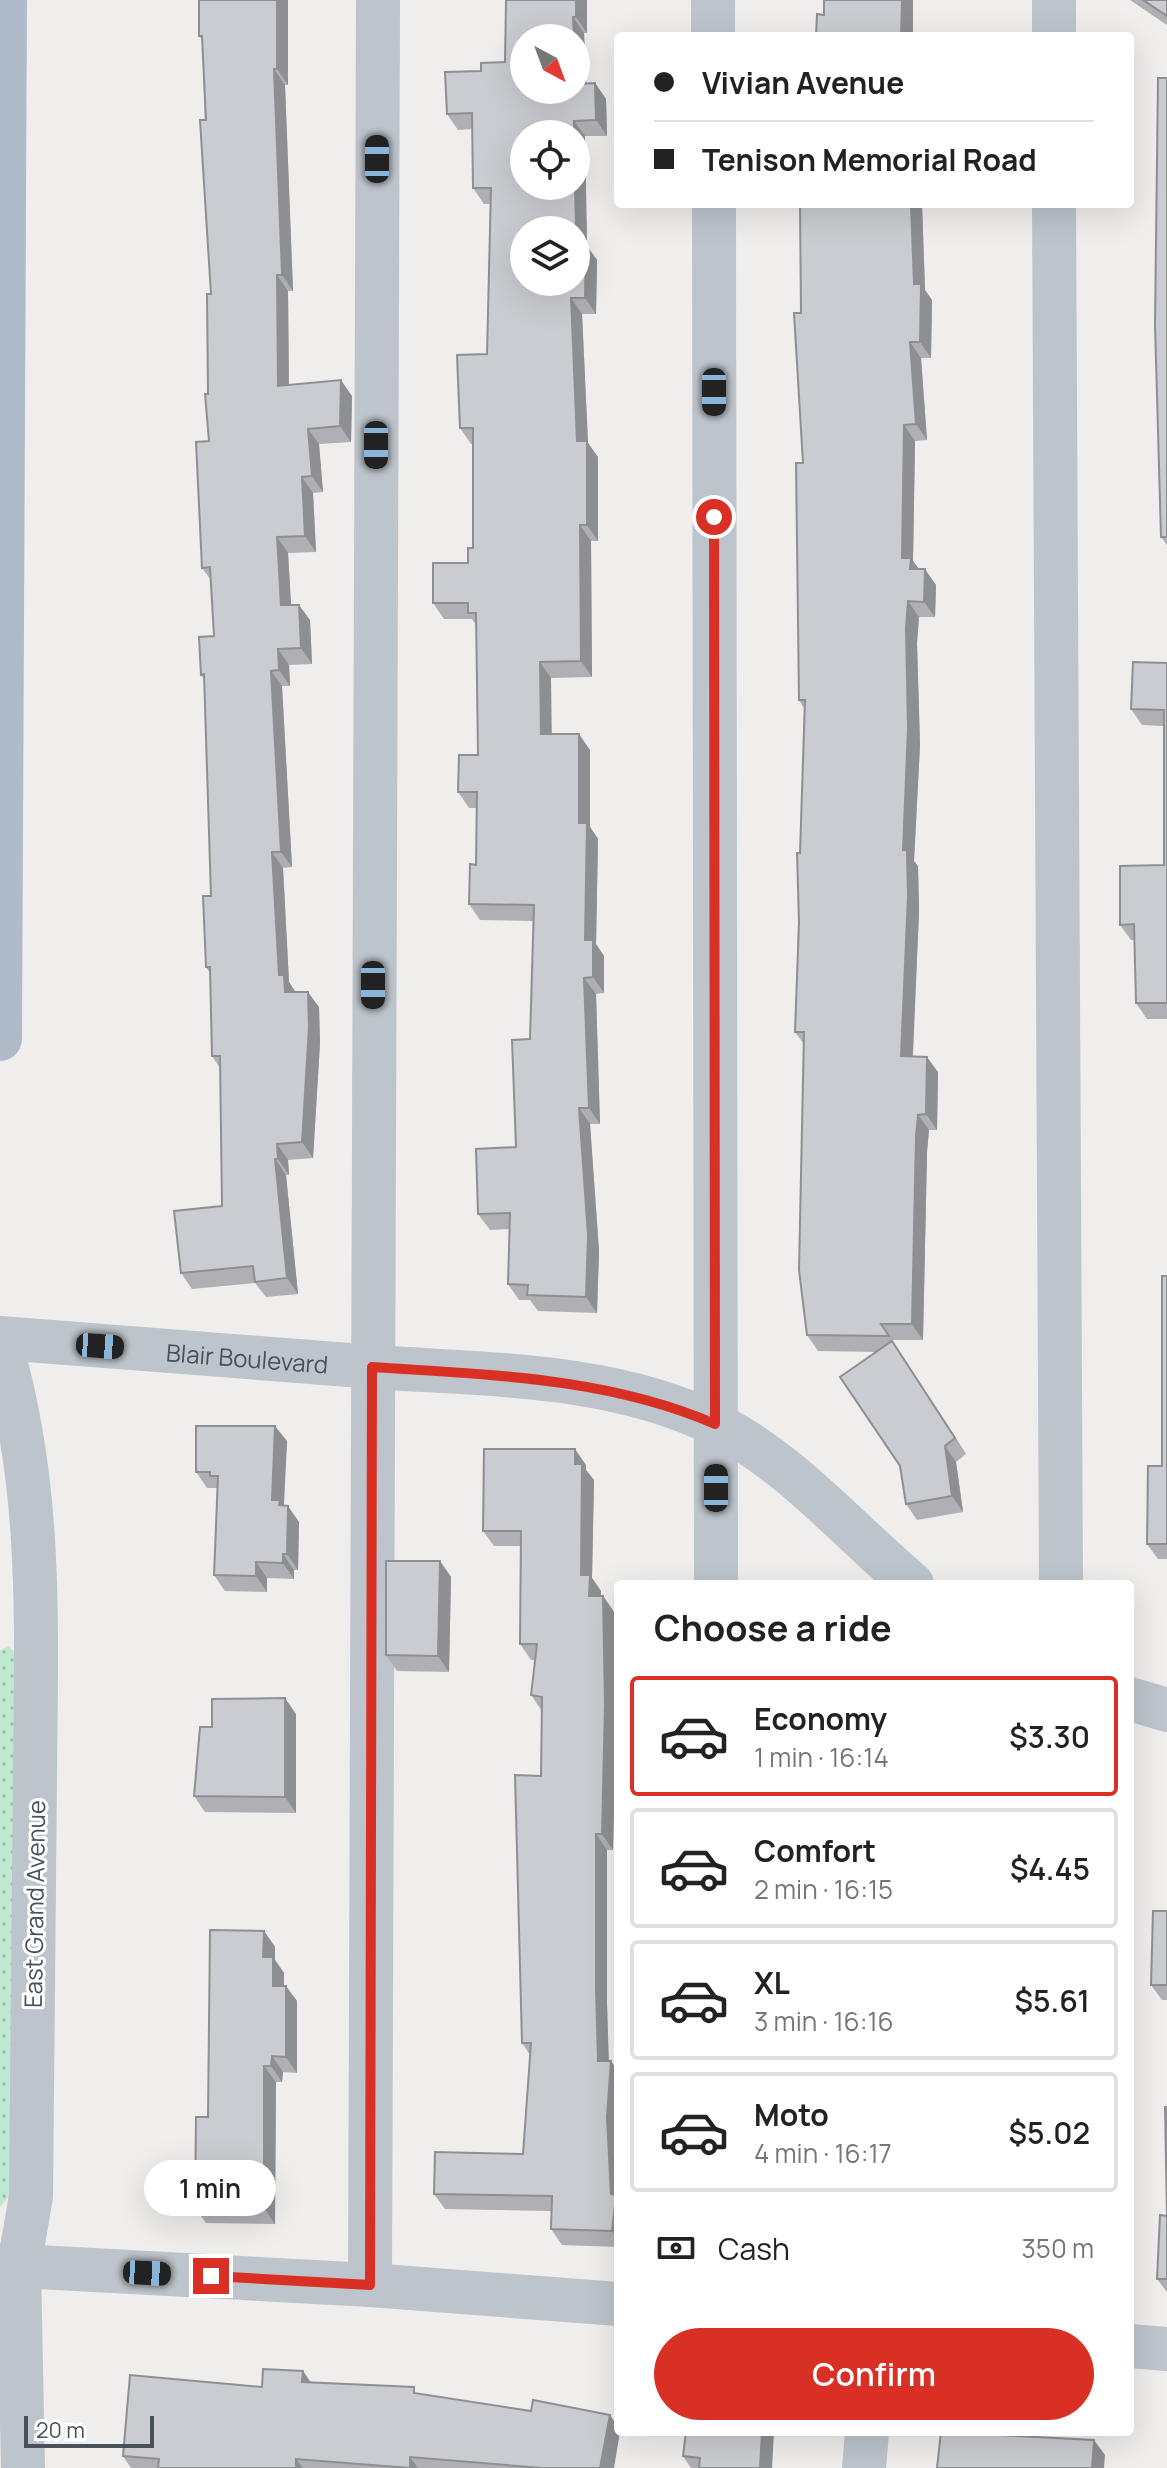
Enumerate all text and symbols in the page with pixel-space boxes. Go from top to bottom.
north arrow [510,24,590,104]
map controls [510,24,590,296]
text: Vivian Avenue [702,62,904,103]
button: locate [510,120,590,200]
car [365,135,389,183]
text: Tenison Memorial Road [702,139,1037,180]
button: layers [510,216,590,296]
car [702,368,726,416]
car [364,421,388,469]
route start [696,499,732,535]
car [361,961,385,1009]
car [75,1332,125,1360]
street label: Blair Boulevard [165,1335,330,1380]
car [704,1464,728,1512]
text: Choose a ride [654,1603,892,1652]
text: Economy [754,1698,887,1739]
icon: car [658,1700,730,1772]
text: $3.30 [1009,1716,1090,1757]
text: 1 min · 16:14 [754,1739,889,1775]
street label: East Grand Avenue [16,1800,52,2008]
text: Comfort [754,1830,876,1871]
icon: car [658,1832,730,1904]
text: $4.45 [1010,1848,1090,1889]
text: 2 min · 16:15 [754,1871,893,1907]
text: XL [754,1962,790,2003]
icon: car [658,1964,730,2036]
text: $5.61 [1015,1980,1090,2021]
text: 3 min · 16:16 [754,2003,894,2039]
text: Moto [754,2094,829,2135]
icon: car [658,2096,730,2168]
text: $5.02 [1009,2112,1090,2153]
text: 4 min · 16:17 [754,2135,892,2171]
callout: 1 min [145,2160,277,2216]
text: 1 min [179,2170,241,2206]
icon: cash [654,2226,698,2270]
text: Cash [718,2228,790,2269]
text: 350 m [1021,2230,1094,2266]
route end [193,2258,229,2294]
car [122,2260,172,2286]
button: Confirm [654,2328,1094,2420]
scale bar [24,2412,154,2448]
text: 20 m [36,2415,85,2445]

